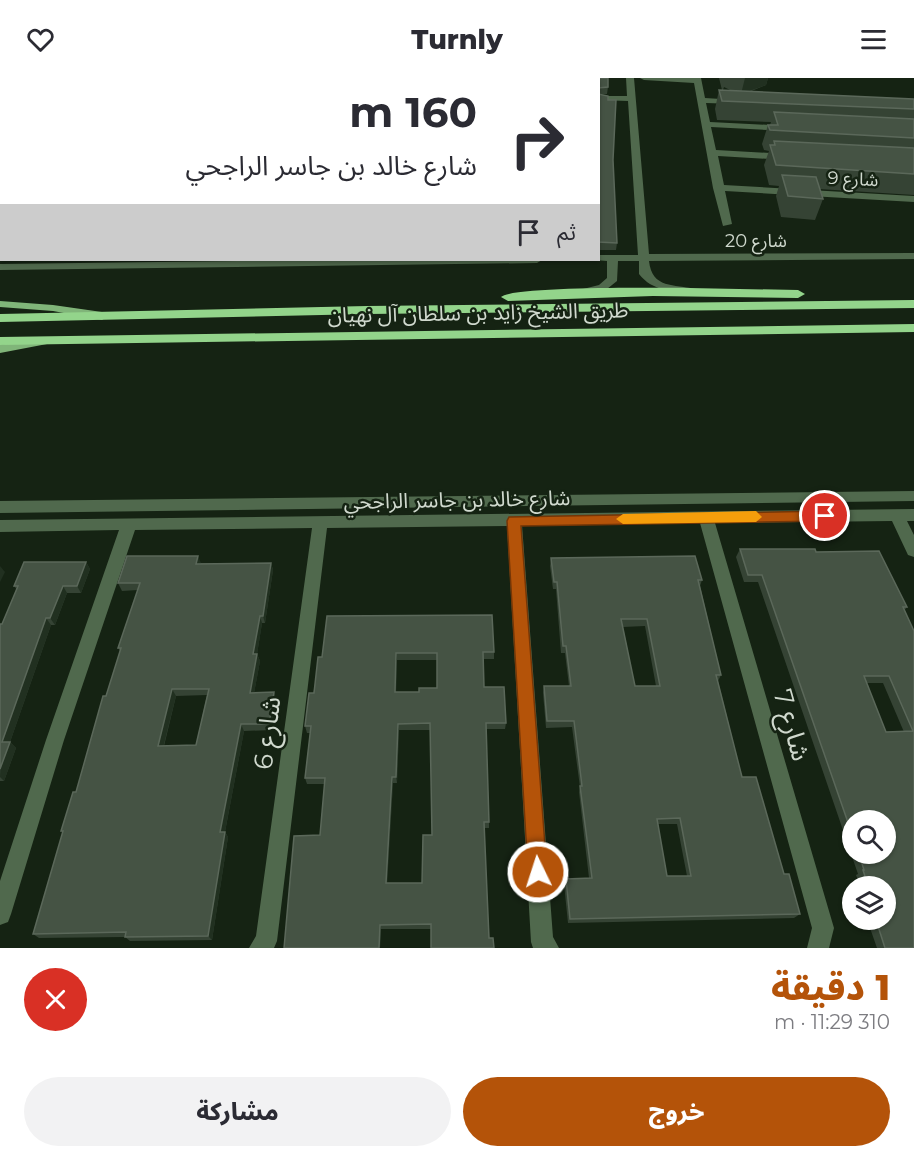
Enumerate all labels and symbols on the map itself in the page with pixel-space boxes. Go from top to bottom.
street label: شارع 9 [827,167,879,194]
street label: شارع 20 [725,230,787,255]
street label: طريق الشيخ زايد بن سلطان آل نهيان [327,297,629,331]
street label: شارع خالد بن جاسر الراجحي [343,485,571,518]
pin [799,490,850,541]
street label: شارع 7 [764,686,817,765]
street label: شارع 6 [247,695,290,772]
position arrow [506,840,570,904]

